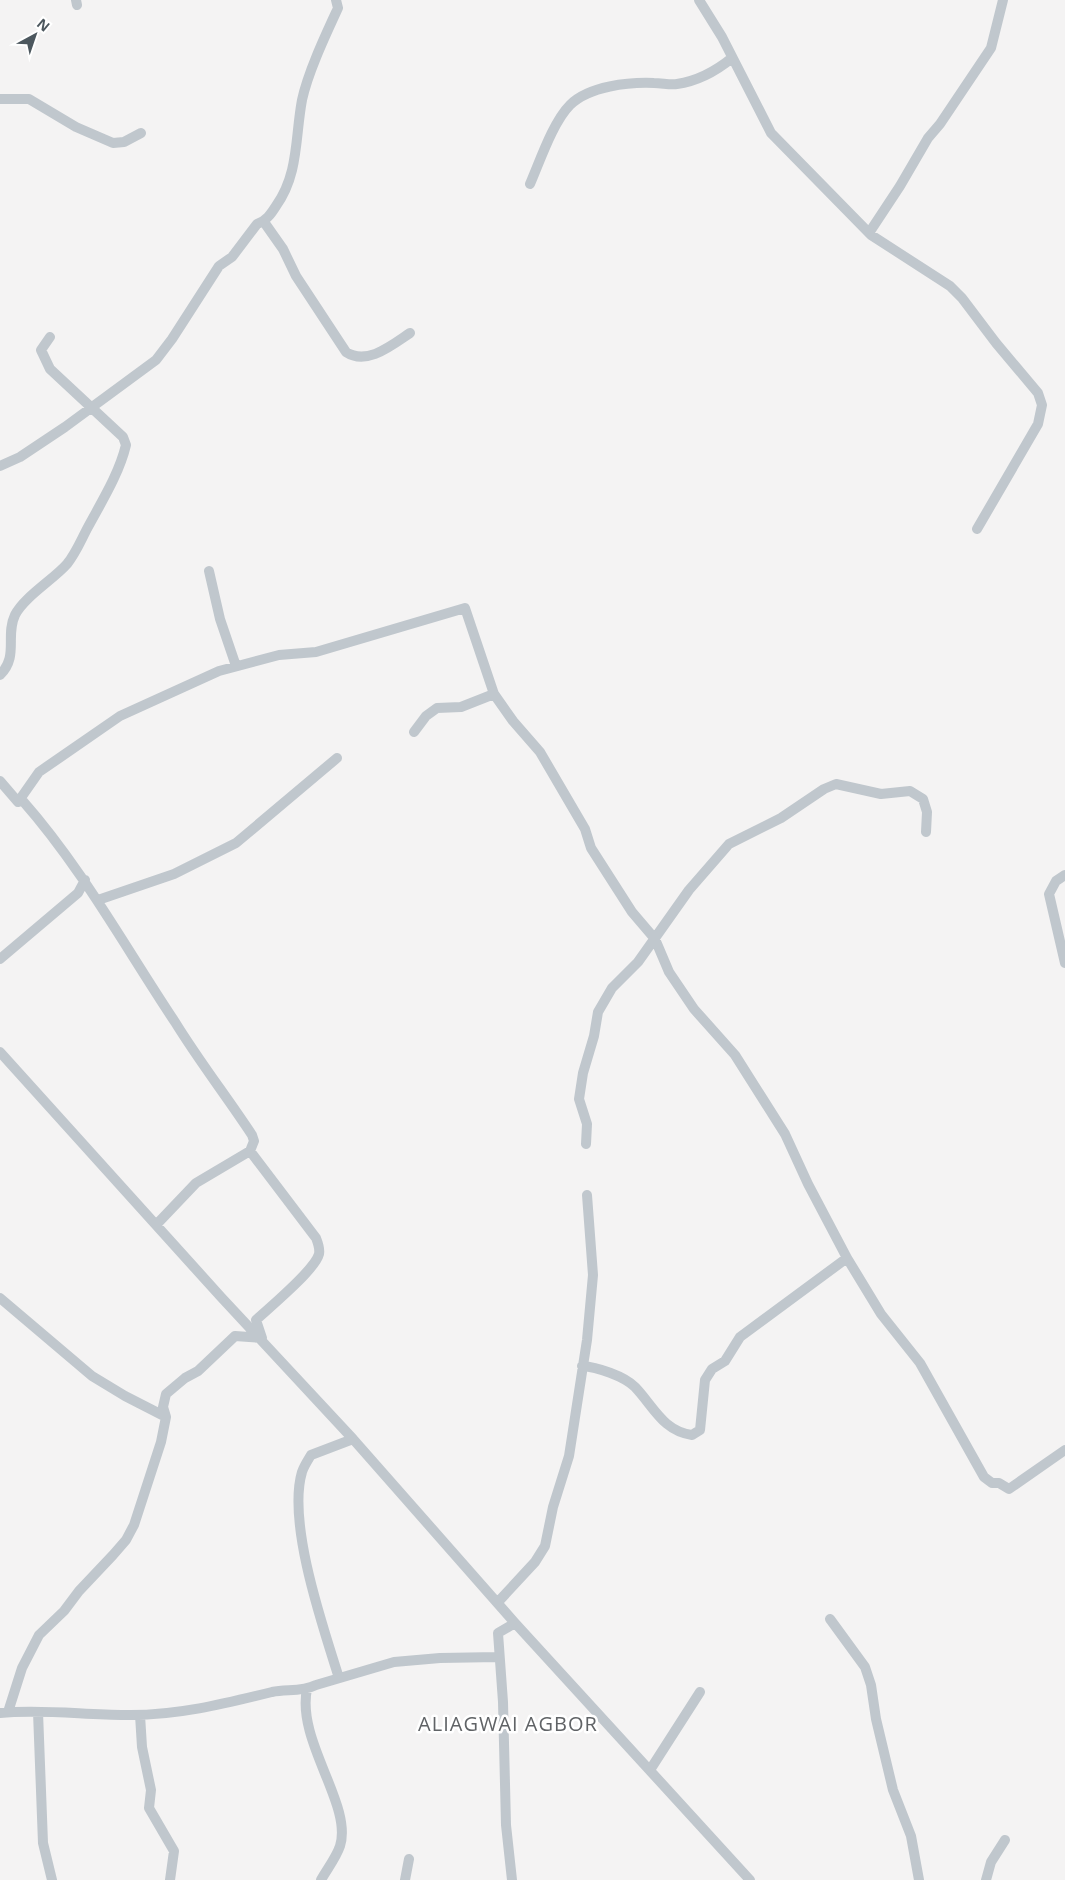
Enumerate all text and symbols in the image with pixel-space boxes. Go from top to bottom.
north arrow [10,10,60,60]
text: N [33,14,54,36]
district label: ALIAGWAI AGBOR [418,1710,598,1737]

